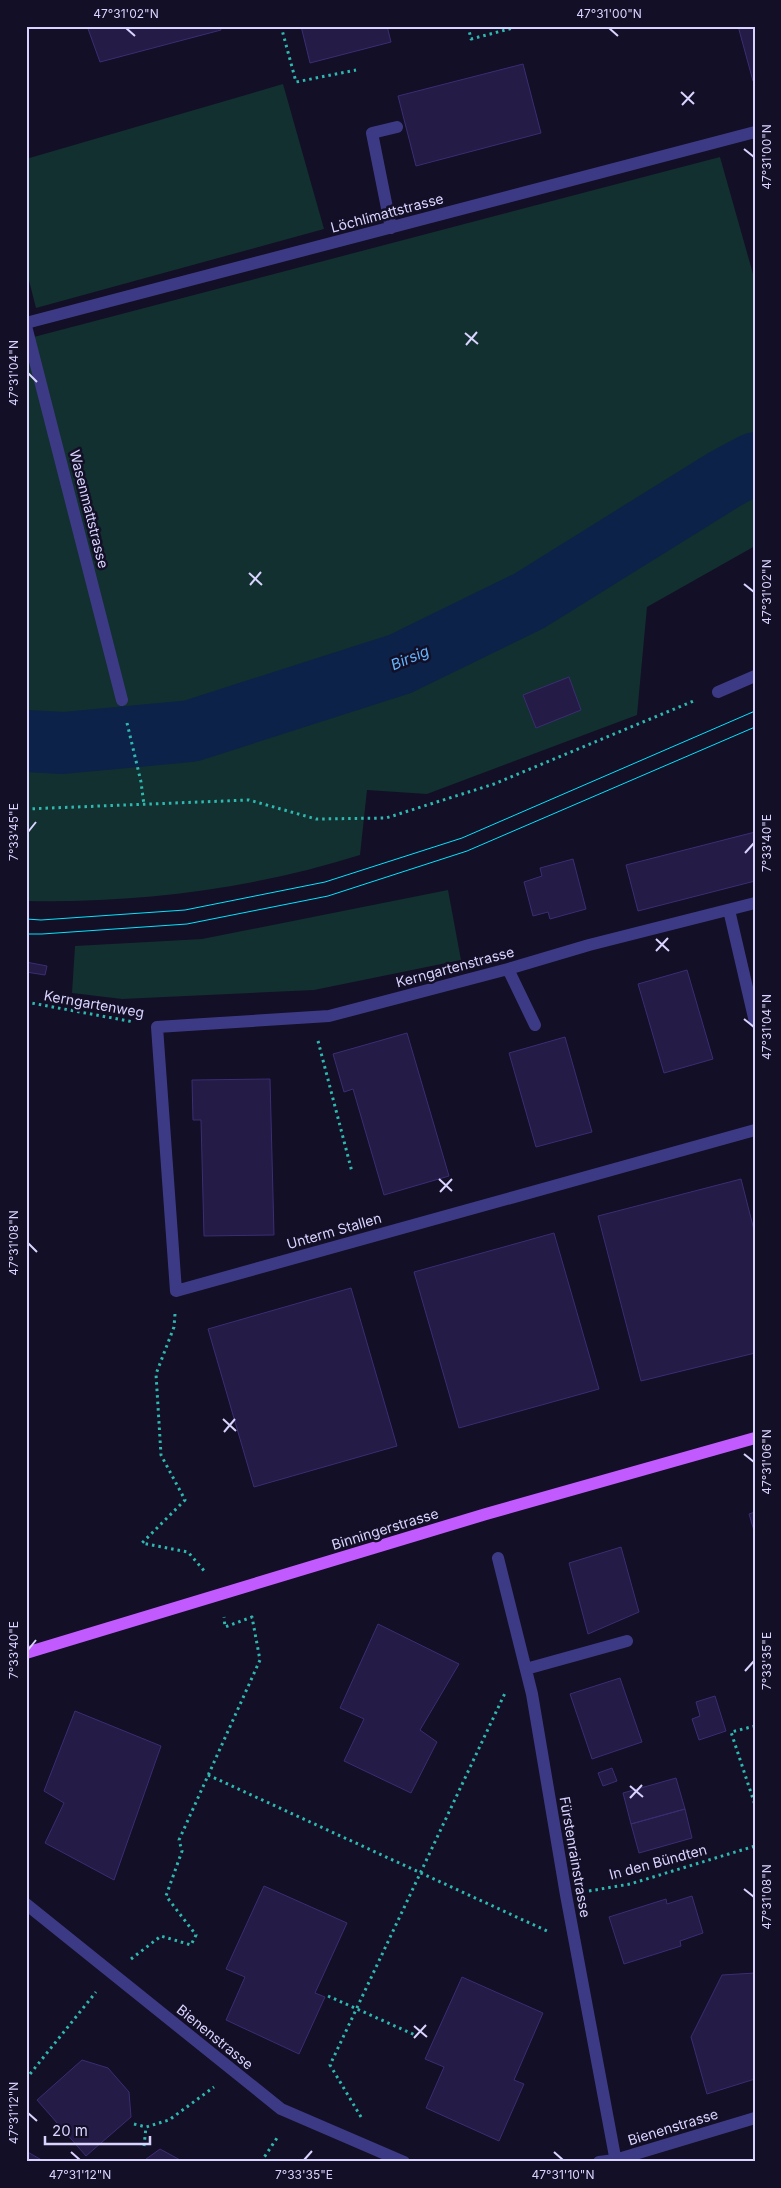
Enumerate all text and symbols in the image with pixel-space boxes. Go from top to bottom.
text: 47°31'02"N [93,6,159,21]
text: 47°31'00"N [576,6,642,21]
text: 47°31'00"N [759,124,774,190]
street label: Löchlimattstrasse [329,189,445,236]
text: 47°31'04"N [6,340,21,406]
street label: Wasenmattstrasse [67,448,112,570]
text: 47°31'02"N [759,559,774,625]
water label: Birsig [388,641,432,674]
text: 7°33'45"E [6,803,21,861]
text: 7°33'40"E [759,814,774,872]
street label: Kerngartenstrasse [394,943,516,990]
street label: Kerngartenweg [43,986,146,1021]
text: 47°31'04"N [759,994,774,1060]
street label: Unterm Stallen [285,1209,383,1252]
text: 47°31'08"N [6,1210,21,1276]
text: 47°31'06"N [759,1429,774,1495]
street label: Binningerstrasse [329,1504,440,1553]
text: 7°33'40"E [6,1621,21,1679]
text: 7°33'35"E [759,1632,774,1690]
street label: Fürstenrainstrasse [556,1795,594,1919]
street label: In den Bündten [607,1840,709,1883]
text: 47°31'08"N [759,1864,774,1930]
street label: Bienenstrasse [174,2001,257,2073]
text: 47°31'12"N [6,2082,21,2144]
street label: Bienenstrasse [626,2105,720,2148]
scale bar [45,2113,150,2145]
text: 20 m [52,2121,88,2140]
text: 47°31'12"N [49,2167,111,2182]
text: 7°33'35"E [275,2167,333,2182]
text: 47°31'10"N [532,2167,594,2182]

